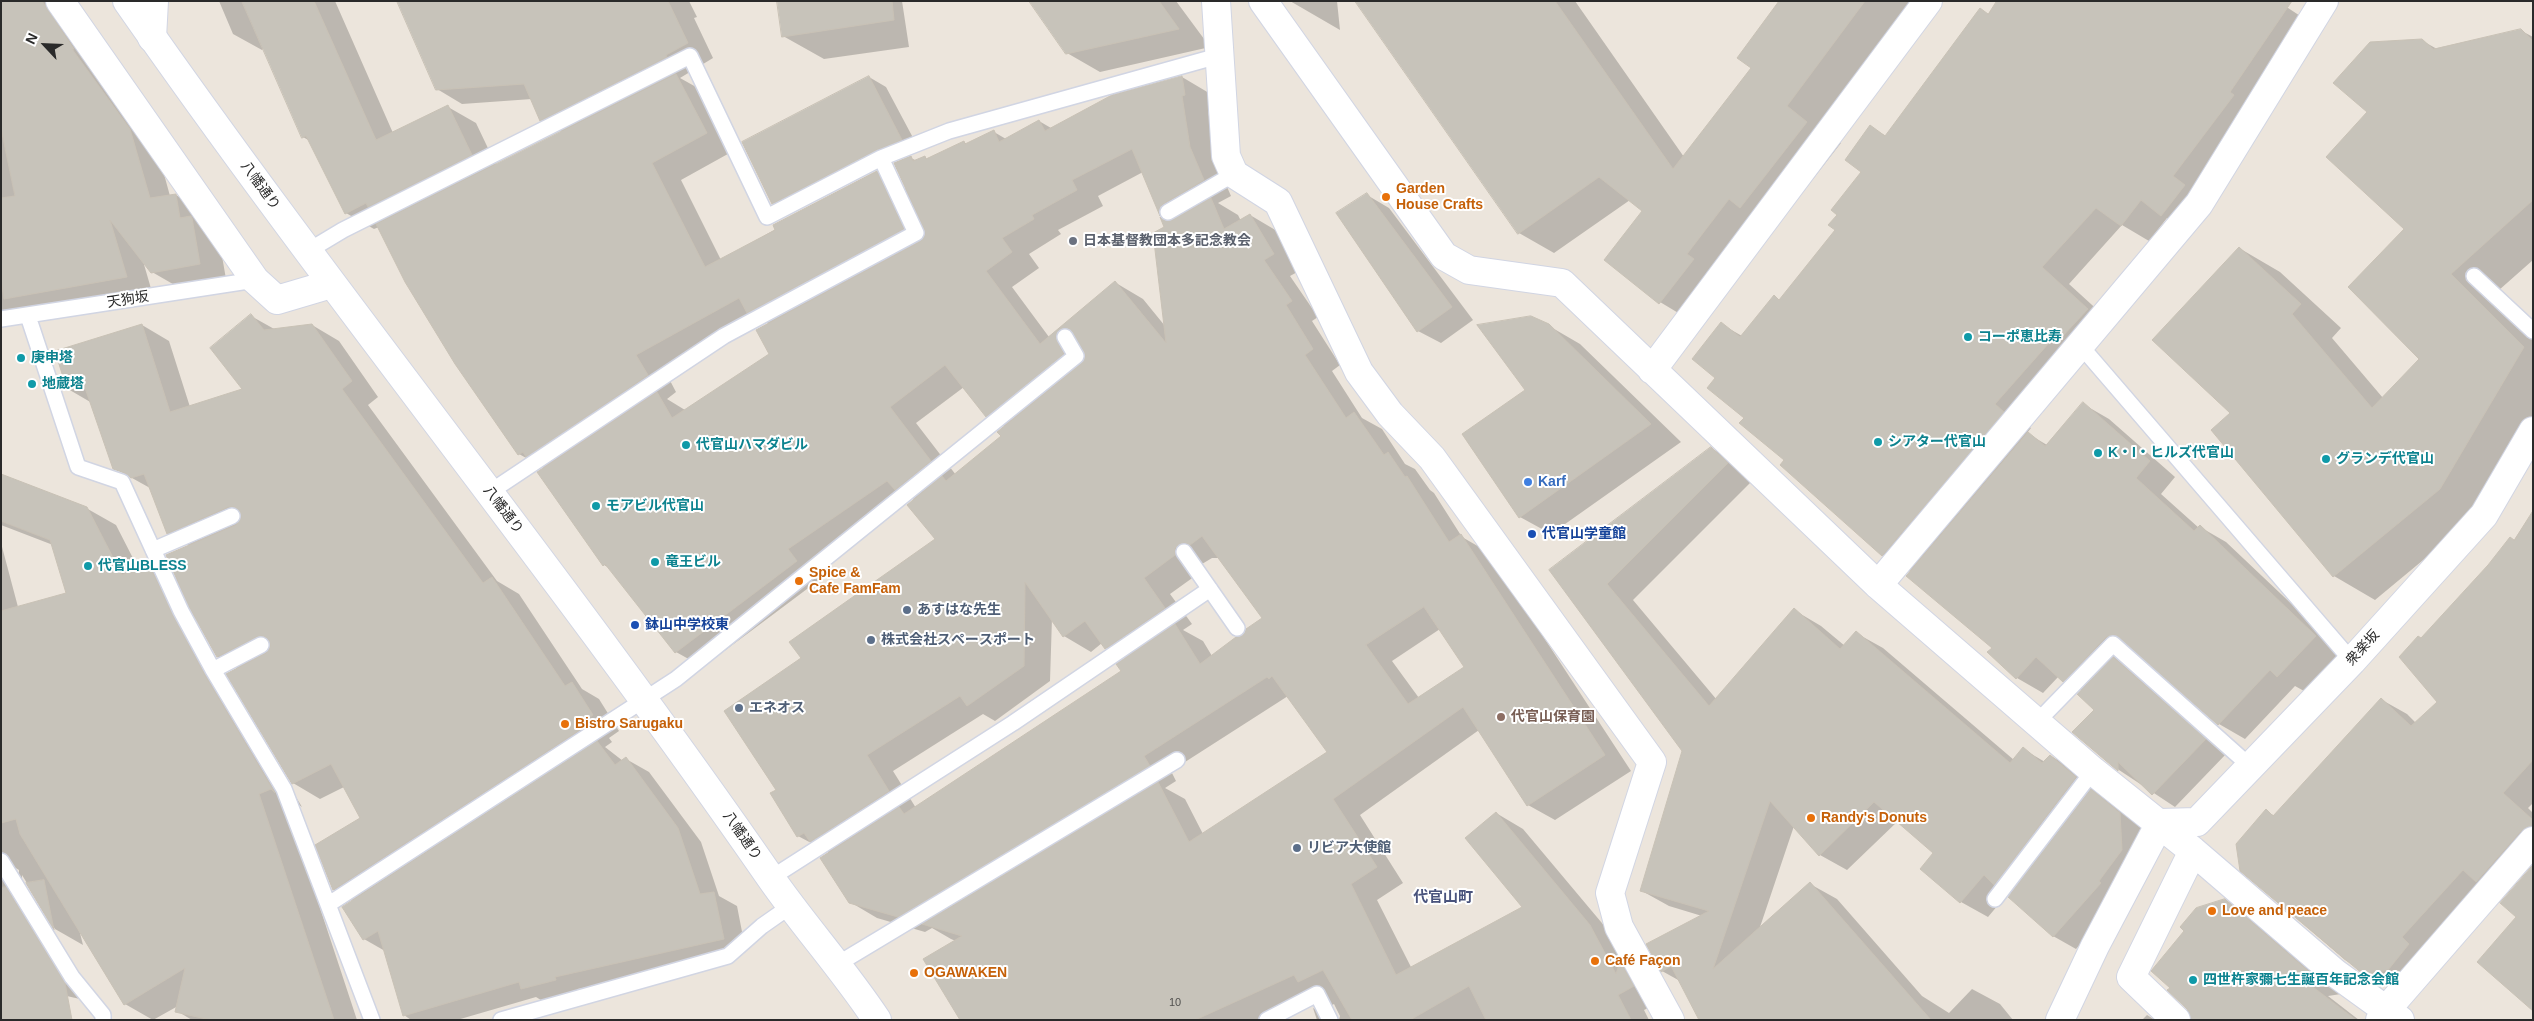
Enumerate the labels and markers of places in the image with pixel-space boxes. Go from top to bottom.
place label: Garden House Crafts [1396,181,1483,213]
marker: Garden House Crafts [1380,191,1392,203]
place label: 日本基督教団本多記念教会 [1083,233,1251,249]
marker: 日本基督教団本多記念教会 [1067,235,1079,247]
place label: コーポ恵比寿 [1978,329,2062,345]
marker: コーポ恵比寿 [1962,331,1974,343]
place label: 庚申塔 [31,350,73,366]
marker: 庚申塔 [15,352,27,364]
place label: 地蔵塔 [42,376,84,392]
marker: 地蔵塔 [26,378,38,390]
place label: シアター代官山 [1888,434,1986,450]
marker: シアター代官山 [1872,436,1884,448]
place label: 代官山ハマダビル [696,437,808,453]
marker: 代官山ハマダビル [680,439,692,451]
place label: K・I・ヒルズ代官山 [2108,445,2234,461]
marker: K・I・ヒルズ代官山 [2092,447,2104,459]
place label: グランデ代官山 [2336,451,2434,467]
marker: グランデ代官山 [2320,453,2332,465]
place label: Karf [1538,474,1566,490]
marker: Karf [1522,476,1534,488]
place label: モアビル代官山 [606,498,704,514]
marker: モアビル代官山 [590,500,602,512]
place label: 代官山学童館 [1542,526,1626,542]
marker: 代官山学童館 [1526,528,1538,540]
place label: 竜王ビル [665,554,721,570]
marker: 竜王ビル [649,556,661,568]
place label: 代官山BLESS [98,558,187,574]
marker: 代官山BLESS [82,560,94,572]
place label: Spice & Cafe FamFam [809,565,901,598]
marker: Spice & Cafe FamFam [793,575,805,587]
place label: あすはな先生 [917,602,1001,618]
marker: あすはな先生 [901,604,913,616]
place label: 鉢山中学校東 [645,617,729,633]
marker: 鉢山中学校東 [629,619,641,631]
place label: 株式会社スペースポート [881,632,1035,648]
marker: 株式会社スペースポート [865,634,877,646]
place label: エネオス [749,700,805,716]
marker: エネオス [733,702,745,714]
place label: 代官山保育園 [1511,709,1595,725]
marker: 代官山保育園 [1495,711,1507,723]
place label: Bistro Sarugaku [575,716,683,732]
marker: Bistro Sarugaku [559,718,571,730]
place label: Randy's Donuts [1821,810,1927,826]
marker: Randy's Donuts [1805,812,1817,824]
place label: リビア大使館 [1307,840,1391,856]
marker: リビア大使館 [1291,842,1303,854]
place label: Love and peace [2222,903,2327,919]
marker: Love and peace [2206,905,2218,917]
place label: Café Façon [1605,953,1680,969]
marker: Café Façon [1589,955,1601,967]
place label: OGAWAKEN [924,965,1007,981]
marker: OGAWAKEN [908,967,920,979]
place label: 四世杵家彌七生誕百年記念会館 [2203,972,2399,988]
marker: 四世杵家彌七生誕百年記念会館 [2187,974,2199,986]

